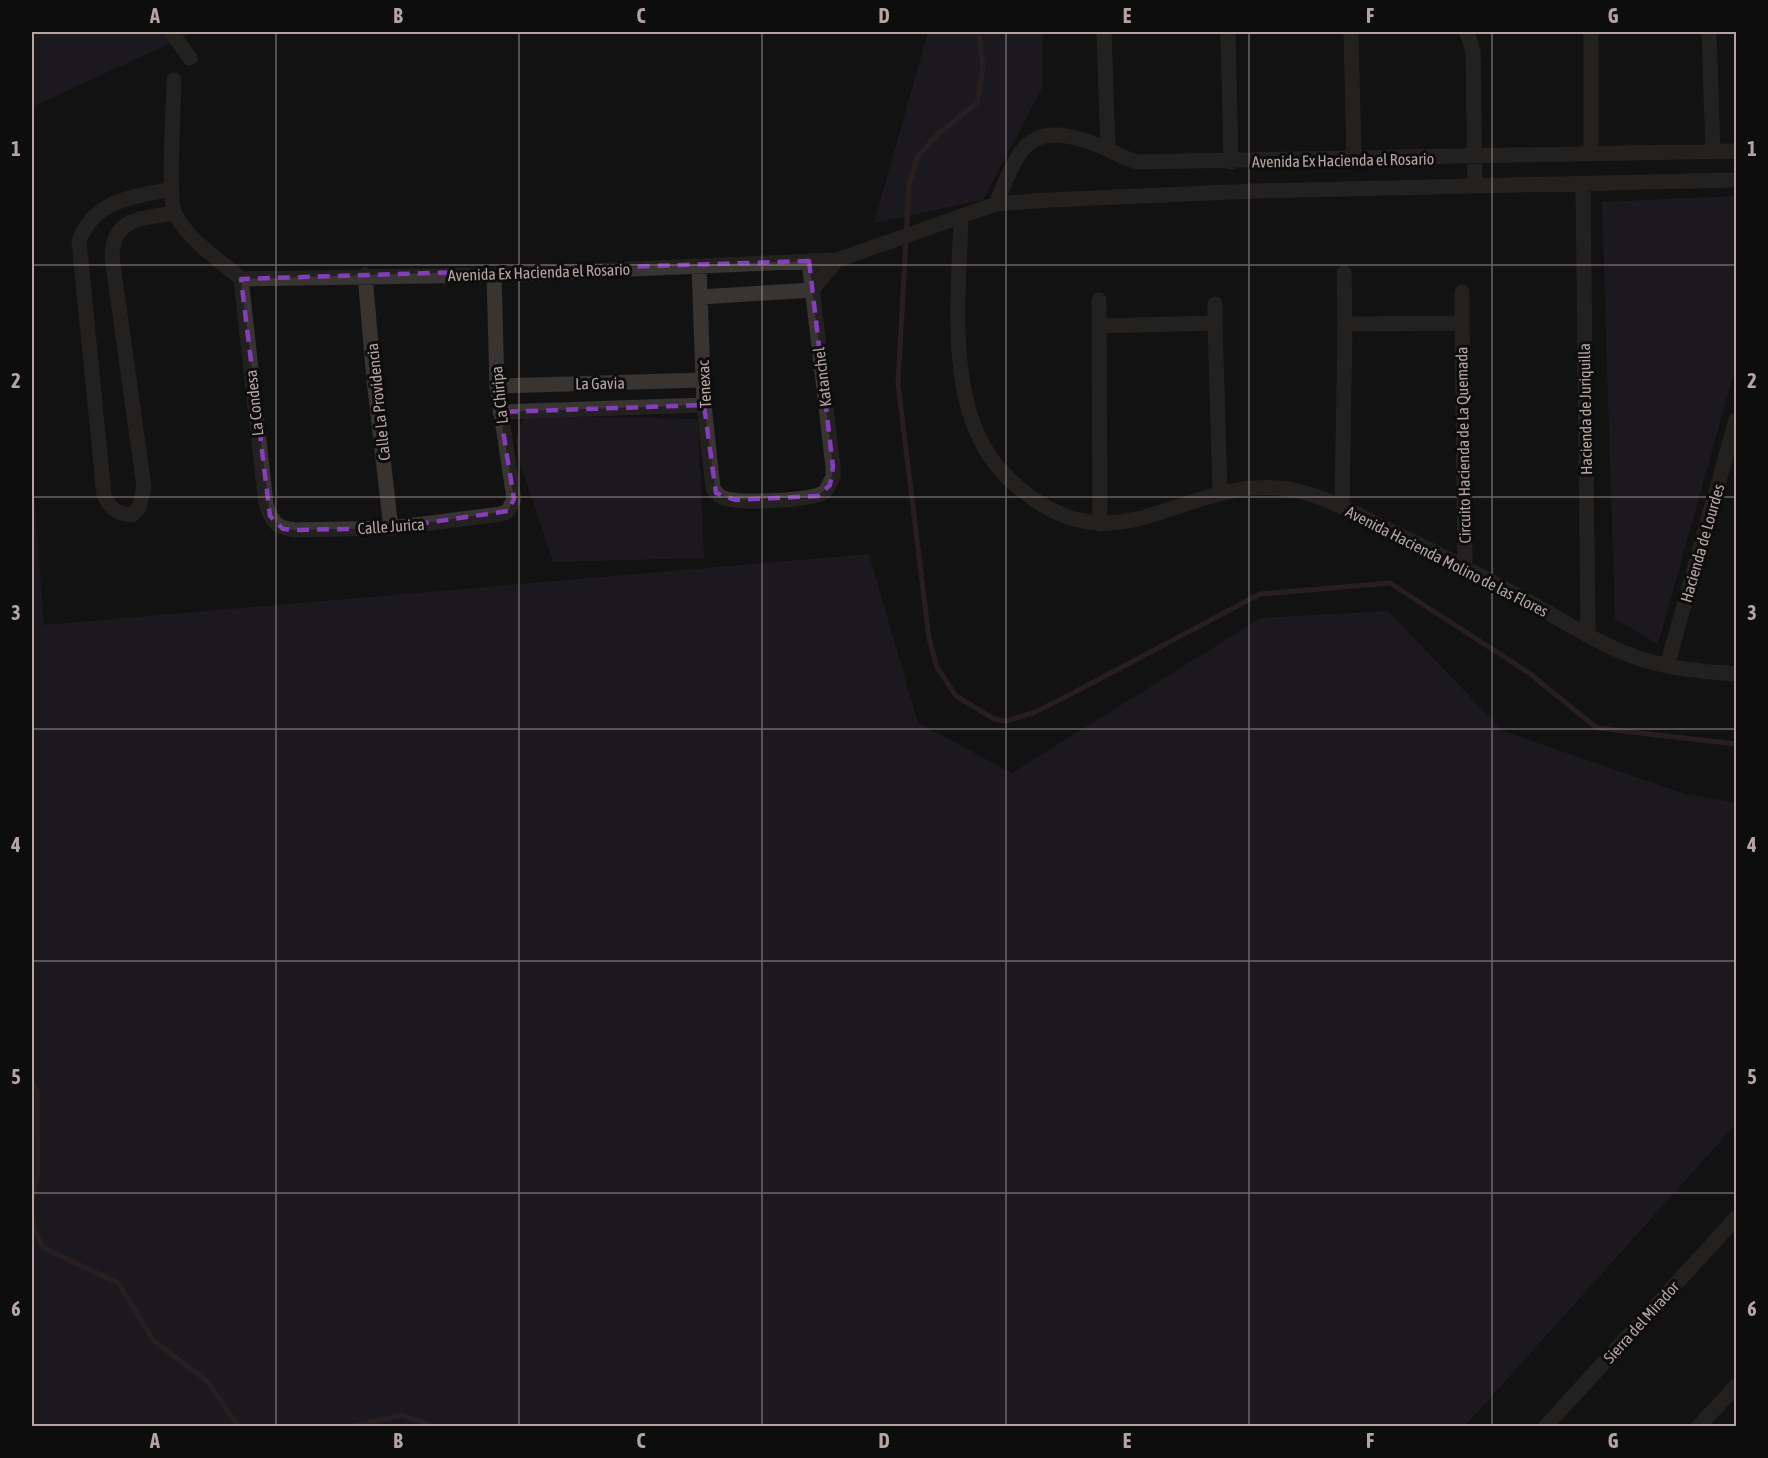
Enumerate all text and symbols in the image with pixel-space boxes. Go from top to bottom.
text: A [149,4,160,27]
text: B [393,4,403,27]
text: C [637,4,646,27]
text: D [878,4,890,27]
text: E [1123,4,1132,27]
text: F [1366,4,1374,27]
text: G [1608,4,1619,27]
text: 1 [11,137,21,160]
text: 1 [1747,137,1757,160]
street label: Avenida Ex Hacienda el Rosario [1252,149,1434,171]
street label: Avenida Ex Hacienda el Rosario [448,260,630,284]
street label: Calle La Providencia [363,342,393,462]
street label: Hacienda de Juriquilla [1575,343,1596,475]
street label: Katanchel [809,345,835,408]
street label: Circuito Hacienda de La Quemada [1452,346,1474,544]
street label: Tenexac [694,359,714,408]
street label: La Chiripa [487,365,512,425]
text: 2 [11,369,21,392]
street label: La Condesa [242,369,266,437]
text: 2 [1747,369,1757,392]
street label: La Gavia [575,374,625,392]
street label: Hacienda de Lourdes [1676,481,1728,604]
street label: Avenida Hacienda Molino de las Flores [1343,502,1551,620]
street label: Calle Jurica [357,515,425,537]
text: 3 [11,601,21,624]
text: 3 [1747,601,1757,624]
text: 4 [10,833,21,856]
text: 4 [1746,833,1757,856]
text: 5 [11,1065,21,1088]
text: 5 [1747,1065,1757,1088]
street label: Sierra del Mirador [1600,1277,1683,1367]
text: 6 [11,1297,21,1320]
text: 6 [1747,1297,1757,1320]
text: A [149,1429,160,1452]
text: B [393,1429,403,1452]
text: C [637,1429,646,1452]
text: D [878,1429,890,1452]
text: E [1123,1429,1132,1452]
text: F [1366,1429,1374,1452]
text: G [1608,1429,1619,1452]

